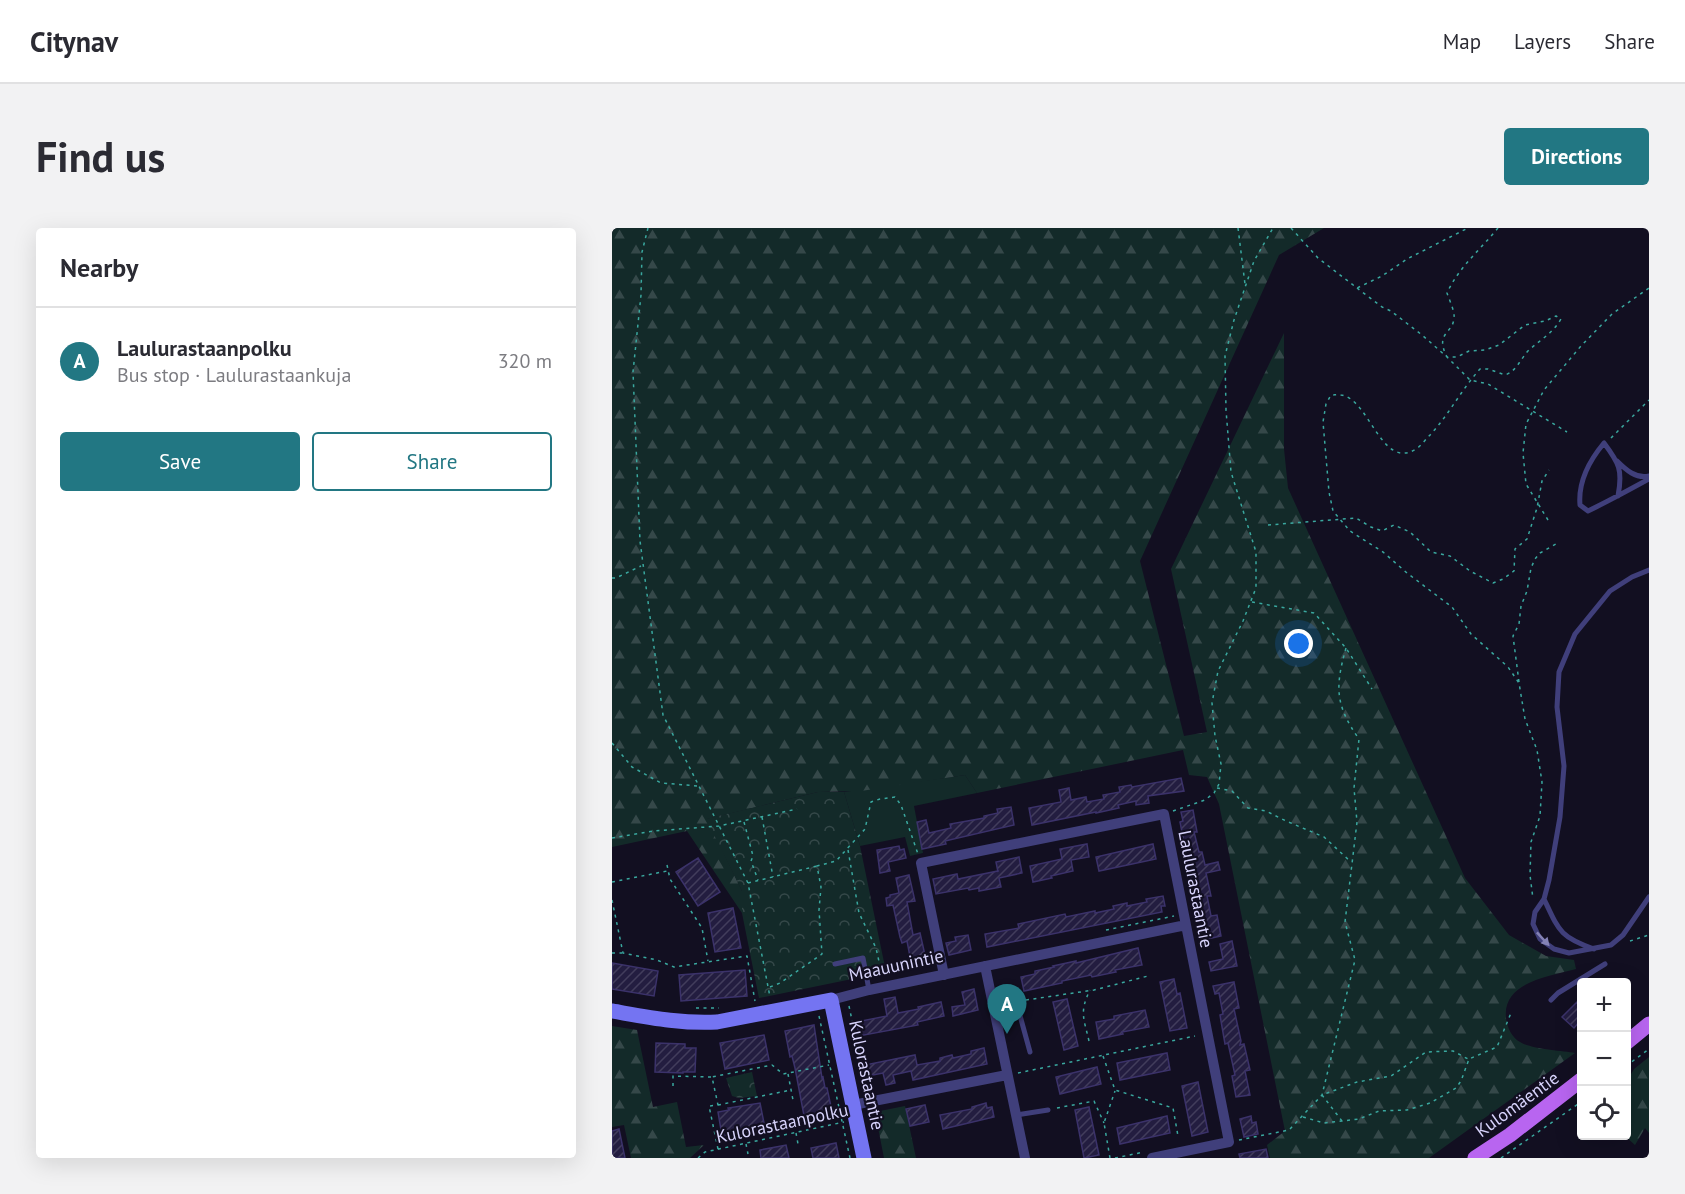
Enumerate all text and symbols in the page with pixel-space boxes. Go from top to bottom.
text: Citynav [30,23,118,60]
text: Map [1443,28,1481,55]
text: Layers [1514,28,1571,55]
text: Share [1604,28,1655,55]
button: Directions [1504,128,1649,185]
text: Find us [36,129,165,184]
text: Nearby [60,251,138,284]
text: Laulurastaanpolku [117,334,292,362]
text: A [73,348,86,374]
text: 320 m [498,348,552,374]
text: Bus stop · Laulurastaankuja [117,362,351,388]
button: Save [60,432,300,491]
button: Share [312,432,552,491]
your location [1284,629,1313,658]
street label: Laulurastaantie [1173,828,1219,950]
one-way arrow [1536,932,1550,946]
street label: Maauunintie [847,944,945,986]
map controls [1577,978,1631,1140]
button: + [1577,978,1631,1032]
pin: A [988,984,1026,1034]
street label: Kulorastaantie [844,1018,890,1132]
button: − [1577,1032,1631,1086]
street label: Kulomäentie [1471,1066,1563,1142]
button: locate [1577,1086,1631,1140]
street label: Kulorastaanpolku [714,1098,850,1148]

